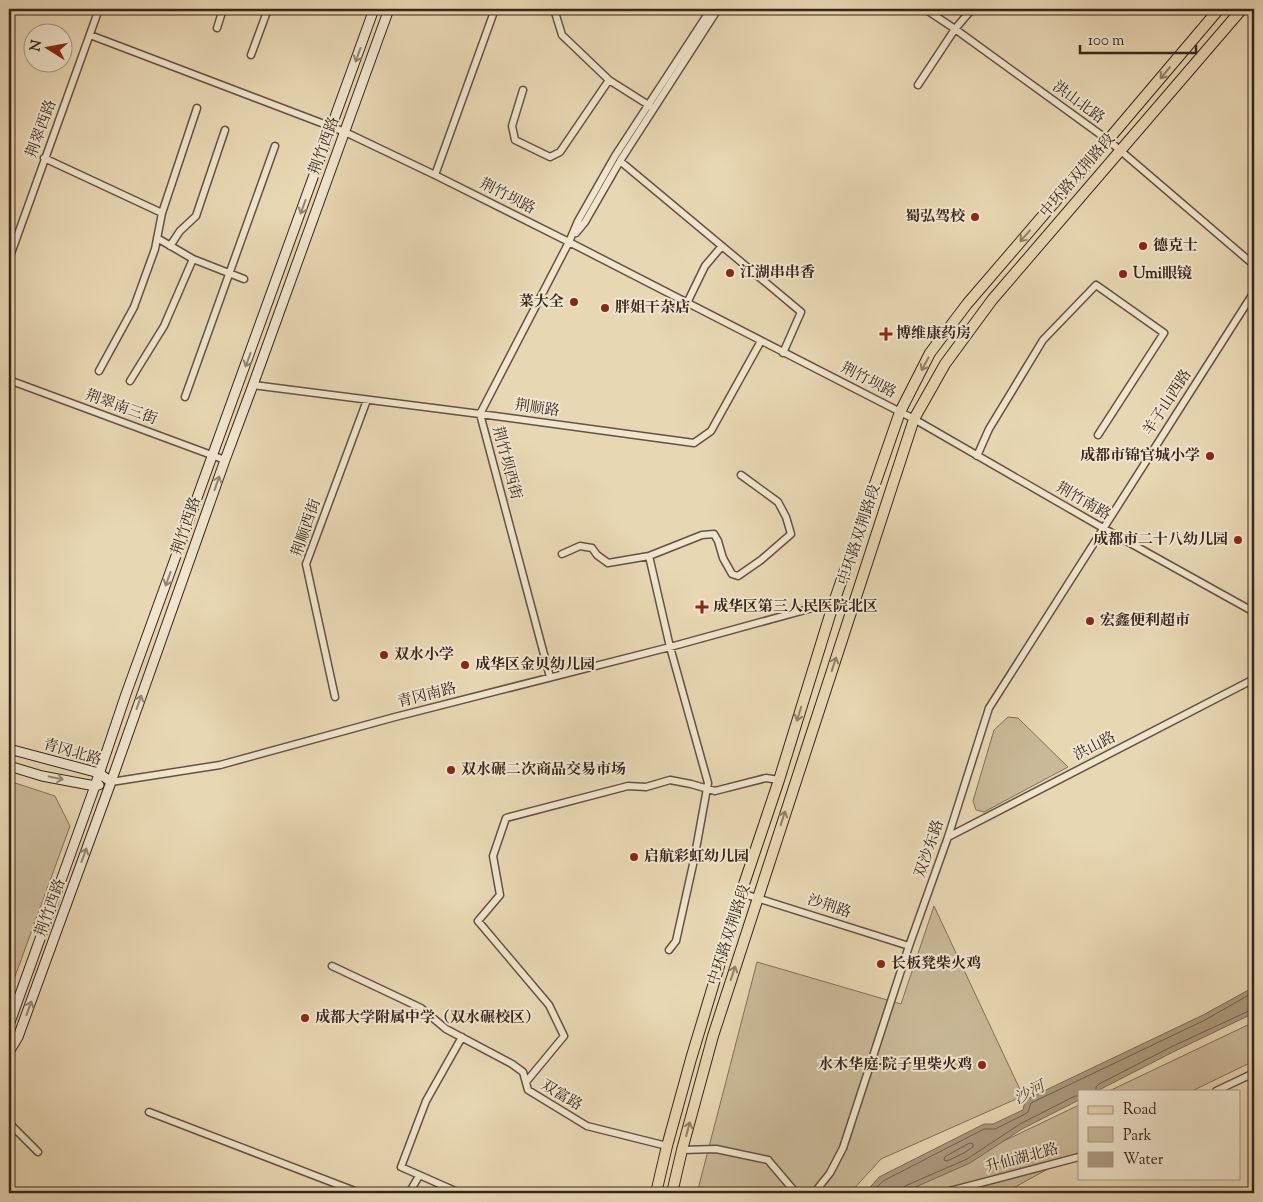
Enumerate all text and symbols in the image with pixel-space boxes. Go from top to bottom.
north arrow [22,22,72,72]
scale bar [1080,22,1197,54]
text: 100 m [1088,31,1125,52]
text: N [26,39,48,53]
one-way arrow [353,46,362,62]
one-way arrow [1159,66,1170,79]
street label: 洪山北路 [1048,77,1108,129]
street label: 荆翠西路 [22,97,62,161]
street label: 荆竹西路 [305,114,345,178]
street label: 中环路双荆路段 [1036,129,1120,223]
street label: 荆竹坝路 [475,174,539,220]
one-way arrow [298,199,307,215]
place label: 蜀弘驾校 [905,207,966,228]
marker: 蜀弘驾校 [969,211,981,223]
one-way arrow [1019,230,1031,243]
place label: 德克士 [1153,236,1198,257]
marker: 德克士 [1137,240,1149,252]
place label: 江湖串串香 [740,263,815,284]
place label: Umi眼镜 [1133,264,1192,285]
marker: 江湖串串香 [724,267,736,279]
marker: Umi眼镜 [1117,268,1129,280]
place label: 菜大全 [519,292,564,313]
marker: 菜大全 [568,296,580,308]
place label: 胖姐干杂店 [615,298,690,319]
marker: 胖姐干杂店 [599,302,611,314]
place label: 博维康药房 [896,324,971,345]
marker: 博维康药房 [880,328,892,340]
one-way arrow [243,352,252,368]
one-way arrow [920,356,929,371]
street label: 荆竹坝路 [836,358,900,404]
street label: 羊子山西路 [1139,366,1197,440]
street label: 荆翠南三街 [82,385,160,431]
street label: 荆顺路 [513,395,561,423]
street label: 荆竹坝西街 [486,424,526,502]
place label: 成都市锦官城小学 [1080,446,1200,467]
marker: 成都市锦官城小学 [1204,450,1216,462]
one-way arrow [213,476,222,491]
street label: 荆竹南路 [1052,478,1114,526]
street label: 中环路双荆路段 [834,482,886,588]
street label: 荆竹西路 [167,494,207,558]
street label: 荆顺西街 [287,496,327,560]
place label: 成都市二十八幼儿园 [1093,530,1228,551]
marker: 成都市二十八幼儿园 [1232,534,1244,546]
one-way arrow [163,571,172,586]
place label: 成华区第三人民医院北区 [713,597,878,618]
marker: 成华区第三人民医院北区 [695,600,709,614]
place label: 宏鑫便利超市 [1100,611,1190,632]
marker: 宏鑫便利超市 [1084,615,1096,627]
place label: 双水小学 [394,645,454,666]
marker: 双水小学 [378,649,390,661]
place label: 成华区金贝幼儿园 [475,655,595,676]
one-way arrow [829,656,839,672]
marker: 成华区金贝幼儿园 [459,659,471,671]
street label: 青冈南路 [395,679,459,713]
one-way arrow [135,695,144,711]
one-way arrow [794,706,803,721]
street label: 洪山路 [1070,727,1120,767]
street label: 青冈北路 [40,735,104,771]
place label: 双水碾二次商品交易市场 [461,760,626,781]
marker: 双水碾二次商品交易市场 [445,764,457,776]
one-way arrow [47,774,63,784]
one-way arrow [779,811,789,827]
street label: 双沙东路 [910,817,950,881]
place label: 启航彩虹幼儿园 [644,847,749,868]
one-way arrow [80,848,89,864]
marker: 启航彩虹幼儿园 [628,851,640,863]
street label: 荆竹西路 [31,876,71,940]
street label: 中环路双荆路段 [704,882,756,988]
street label: 沙荆路 [804,890,854,924]
place label: 长板凳柴火鸡 [891,954,981,975]
marker: 长板凳柴火鸡 [875,958,887,970]
one-way arrow [729,965,739,981]
one-way arrow [25,1001,34,1016]
place label: 成都大学附属中学（双水碾校区） [315,1008,540,1029]
marker: 成都大学附属中学（双水碾校区） [299,1012,311,1024]
place label: 水木华庭·院子里柴火鸡 [818,1055,972,1076]
marker: 水木华庭·院子里柴火鸡 [976,1059,988,1071]
street label: 双富路 [536,1075,586,1117]
water label: 沙河 [1011,1075,1052,1112]
legend [1078,1090,1240,1180]
text: Road [1123,1100,1157,1121]
one-way arrow [683,1121,693,1137]
text: Park [1123,1126,1152,1147]
street label: 升仙湖北路 [983,1139,1061,1179]
text: Water [1123,1150,1164,1171]

